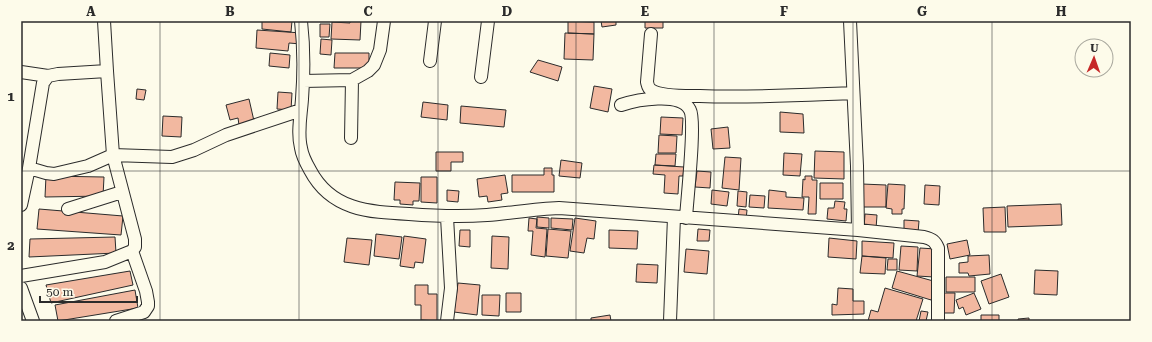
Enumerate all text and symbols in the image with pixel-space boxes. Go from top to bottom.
text: A [86,4,96,19]
text: B [225,4,235,19]
text: C [363,4,373,19]
text: D [502,4,512,19]
text: E [641,4,649,19]
text: F [780,4,788,19]
text: G [917,4,927,19]
text: H [1056,4,1067,19]
north arrow [1074,38,1114,78]
text: U [1090,42,1099,55]
text: 1 [7,89,15,104]
text: 2 [7,238,15,253]
scale bar [40,278,137,304]
text: 50 m [46,285,73,299]

